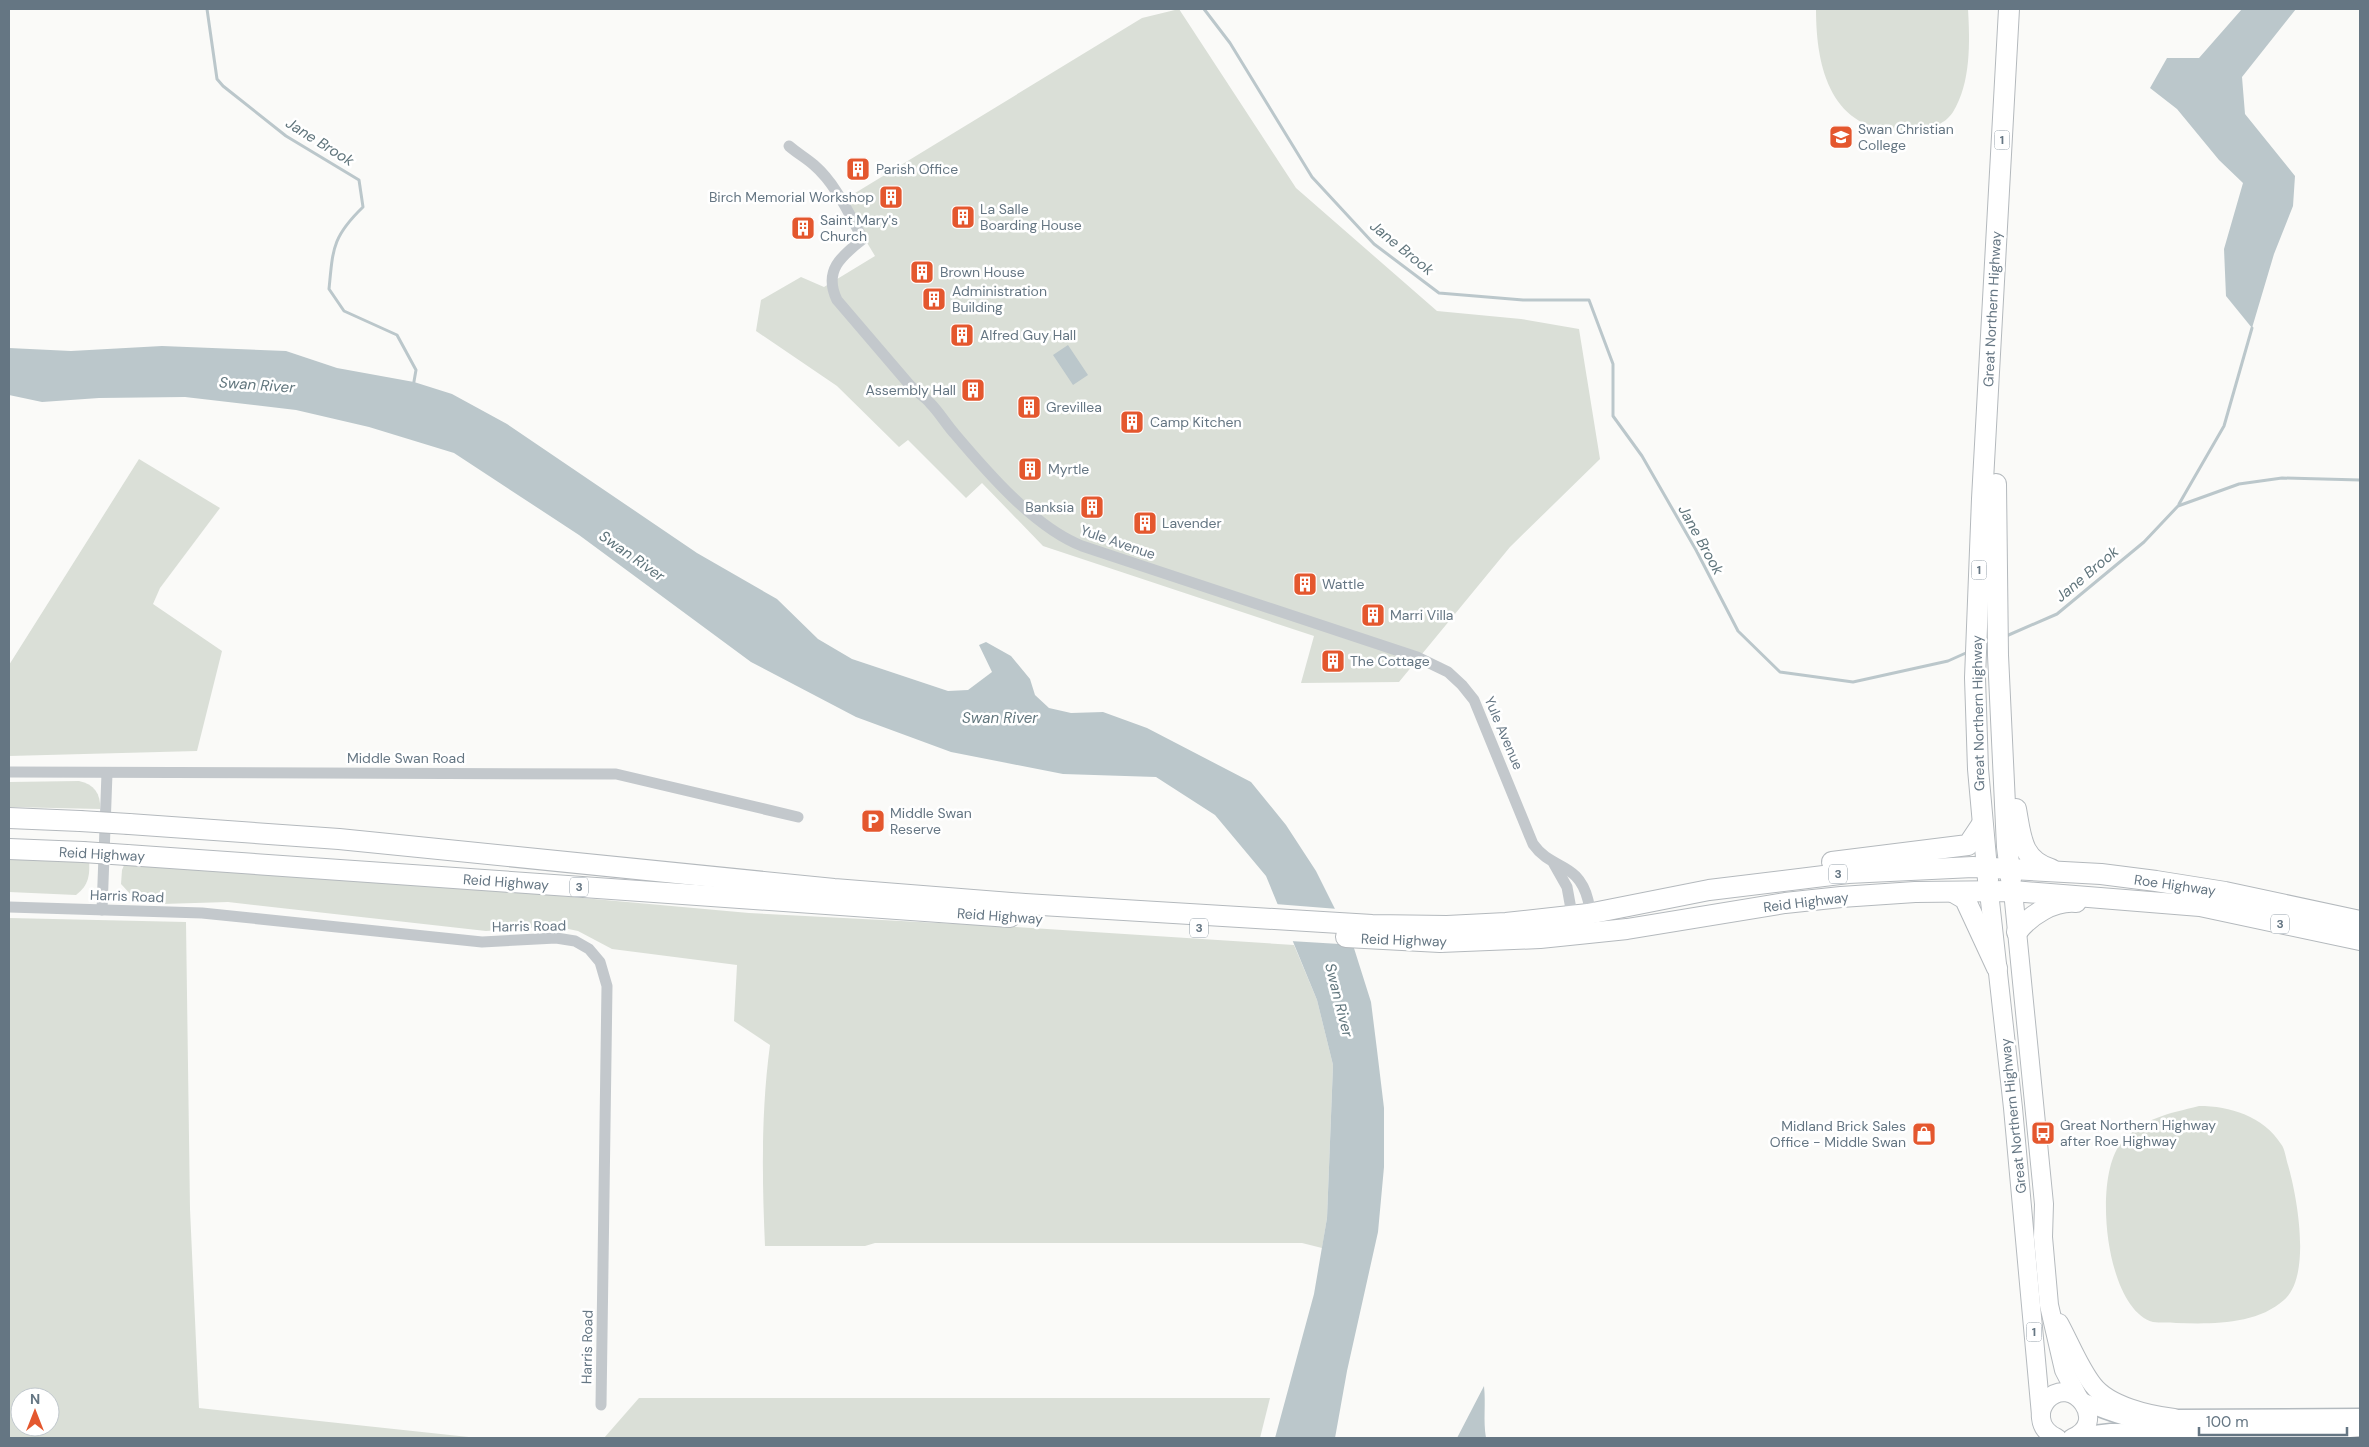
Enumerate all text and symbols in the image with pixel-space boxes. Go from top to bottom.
water label: Jane Brook [282,113,358,171]
place label: Swan Christian College [1858,120,1954,154]
school or university icon: Swan Christian College [1828,124,1854,150]
road number: 1 [1994,130,2010,150]
building icon: Parish Office [845,156,871,182]
place label: Parish Office [876,160,958,178]
building icon: Birch Memorial Workshop [878,184,904,210]
place label: Birch Memorial Workshop [709,188,874,206]
place label: La Salle Boarding House [980,200,1082,234]
building icon: La Salle Boarding House [950,204,976,230]
place label: Saint Mary's Church [820,211,898,245]
building icon: Saint Mary's Church [790,215,816,241]
water label: Jane Brook [1366,216,1438,280]
street label: Great Northern Highway [1979,230,2005,387]
building icon: Brown House [909,259,935,285]
place label: Brown House [940,263,1025,281]
place label: Administration Building [952,282,1047,316]
building icon: Administration Building [921,286,947,312]
building icon: Alfred Guy Hall [949,322,975,348]
place label: Alfred Guy Hall [980,326,1076,344]
water label: Swan River [219,372,296,398]
building icon: Assembly Hall [960,377,986,403]
place label: Assembly Hall [865,381,956,399]
building icon: Grevillea [1016,394,1042,420]
place label: Grevillea [1046,398,1102,416]
building icon: Camp Kitchen [1119,409,1145,435]
place label: Camp Kitchen [1150,413,1242,431]
building icon: Myrtle [1017,456,1043,482]
place label: Myrtle [1048,460,1089,478]
building icon: Banksia [1079,494,1105,520]
place label: Banksia [1025,498,1074,516]
water label: Jane Brook [1674,502,1729,579]
building icon: Lavender [1132,510,1158,536]
place label: Lavender [1162,514,1222,532]
street label: Yule Avenue [1078,521,1158,563]
water label: Swan River [595,526,669,586]
water label: Jane Brook [2051,541,2123,606]
road number: 1 [1972,560,1986,580]
building icon: Wattle [1292,571,1318,597]
place label: Wattle [1322,575,1364,593]
building icon: Marri Villa [1360,602,1386,628]
place label: Marri Villa [1390,606,1453,624]
street label: Great Northern Highway [1968,635,1988,791]
building icon: The Cottage [1320,648,1346,674]
place label: The Cottage [1350,652,1430,670]
street label: Yule Avenue [1480,694,1528,773]
water label: Swan River [962,708,1038,728]
street label: Middle Swan Road [347,749,465,767]
place label: Middle Swan Reserve [890,804,972,838]
parking icon: Middle Swan Reserve [860,808,886,834]
street label: Reid Highway [59,843,146,865]
road number: 3 [1829,864,1847,884]
street label: Reid Highway [462,870,550,894]
street label: Roe Highway [2133,870,2217,900]
road number: 3 [570,878,588,896]
street label: Harris Road [90,886,164,906]
street label: Reid Highway [1762,888,1850,916]
street label: Reid Highway [956,904,1044,928]
road number: 3 [2271,914,2289,934]
street label: Harris Road [492,916,566,936]
road number: 3 [1190,918,1208,938]
street label: Reid Highway [1361,930,1448,951]
water label: Swan River [1320,961,1358,1040]
street label: Great Northern Highway [1996,1037,2030,1195]
place label: Great Northern Highway after Roe Highway [2060,1116,2216,1150]
place label: Midland Brick Sales Office - Middle Swan [1770,1117,1906,1151]
bus stop icon: Great Northern Highway after Roe Highway [2030,1120,2056,1146]
shop icon: Midland Brick Sales Office - Middle Swan [1911,1121,1937,1147]
street label: Harris Road [577,1310,597,1384]
road number: 1 [2026,1322,2042,1341]
north arrow [10,1387,60,1437]
text: N [30,1390,40,1408]
scale bar [2199,1404,2346,1436]
text: 100 m [2206,1412,2249,1432]

